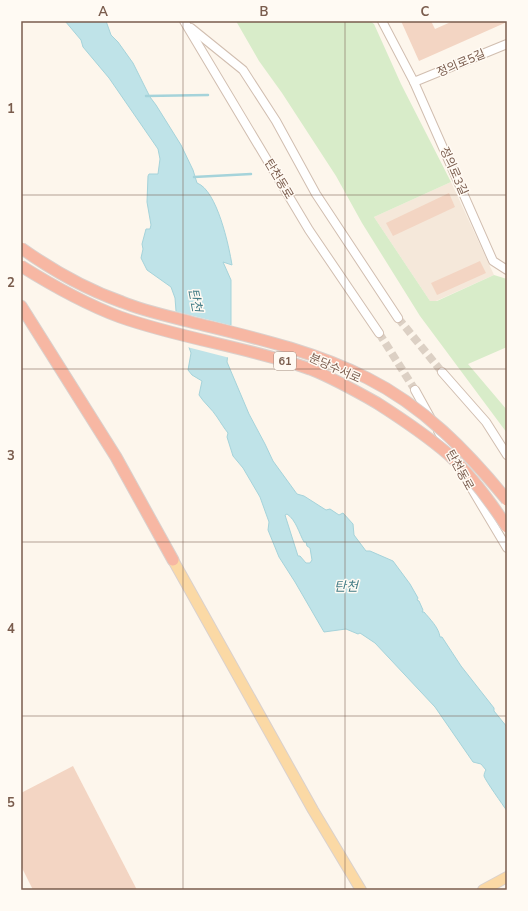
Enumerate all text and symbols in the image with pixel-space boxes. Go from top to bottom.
text: A [98,3,108,21]
text: B [260,3,269,21]
text: C [421,3,430,21]
street label: 정의로5길 [434,46,488,80]
text: 1 [7,100,15,118]
street label: 정의로3길 [436,144,472,198]
street label: 탄천동로 [261,156,297,202]
text: 2 [7,274,15,292]
water label: 탄천 [184,287,206,314]
street label: 분당수서로 [307,349,363,387]
road number: 61 [274,352,296,370]
text: 3 [7,447,15,465]
street label: 탄천동로 [442,447,478,493]
water label: 탄천 [334,578,359,596]
text: 4 [7,620,15,638]
text: 5 [7,794,15,812]

